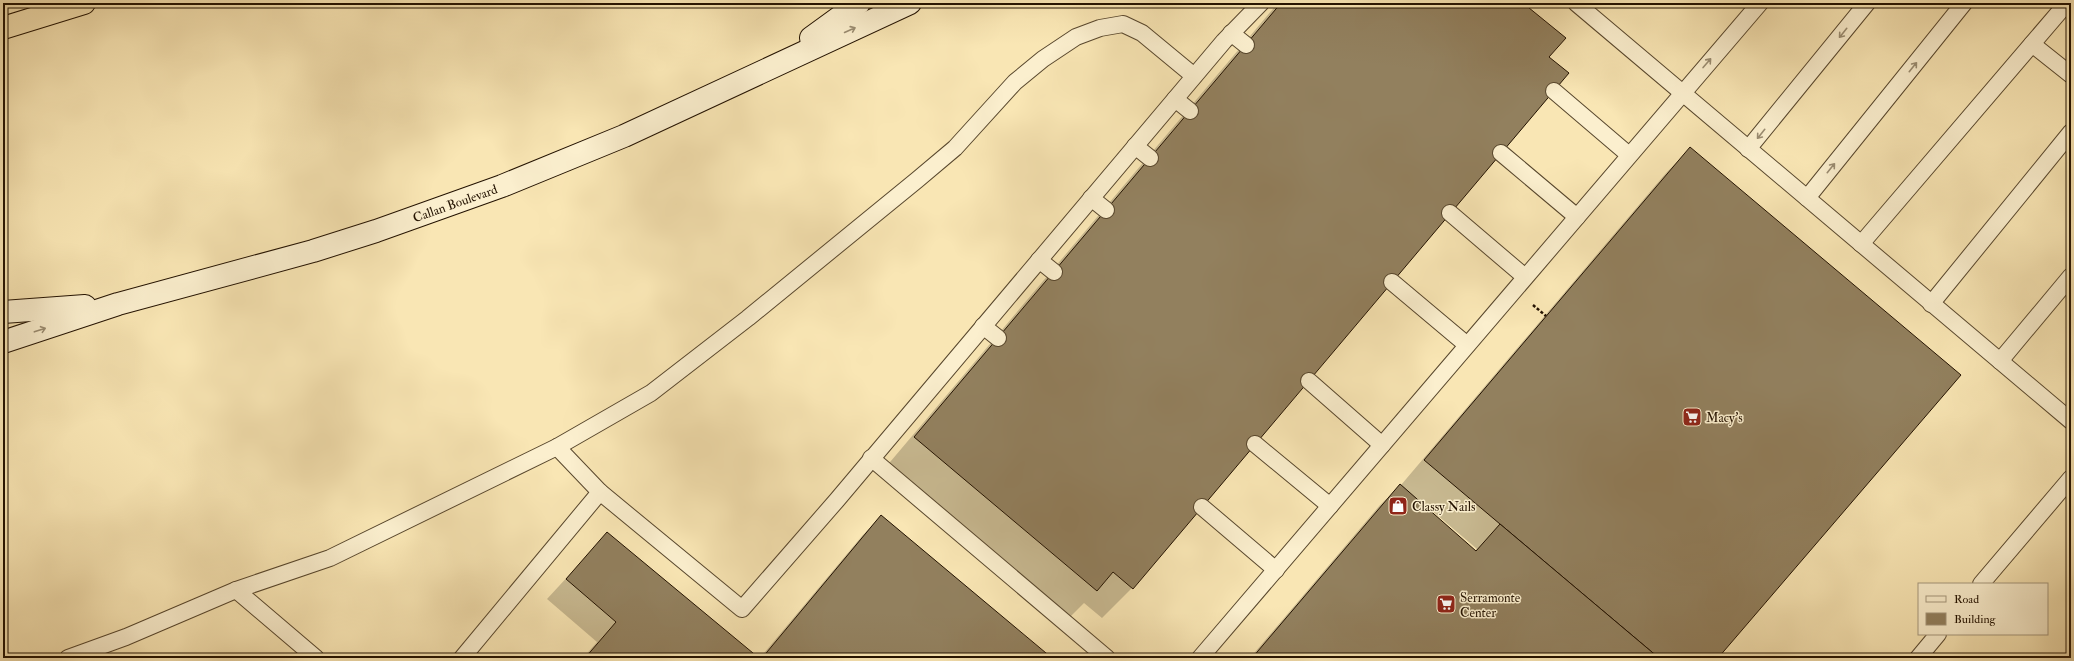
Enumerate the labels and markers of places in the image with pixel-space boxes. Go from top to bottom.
supermarket icon: Macy's [1681,406,1703,428]
place label: Macy's [1706,410,1743,427]
shop icon: Classy Nails [1387,495,1409,517]
place label: Classy Nails [1412,499,1476,516]
place label: Serramonte Center [1460,590,1521,621]
supermarket icon: Serramonte Center [1435,593,1457,615]

